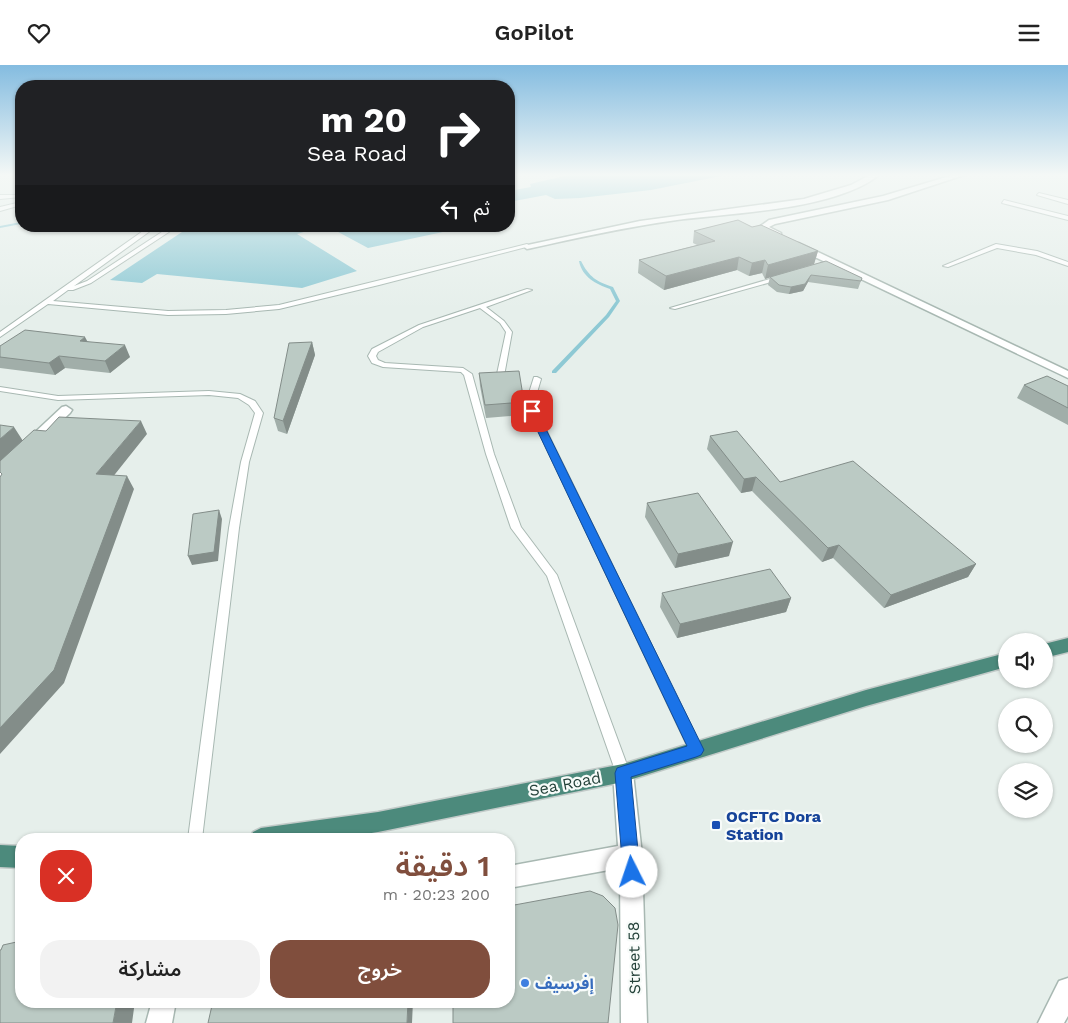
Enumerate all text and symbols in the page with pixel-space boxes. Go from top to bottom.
icon: heart [25,19,53,47]
icon: menu [1015,19,1043,47]
text: GoPilot [495,20,573,45]
text: 20 m [321,99,407,141]
icon: right [425,100,490,165]
text: Sea Road [307,141,407,166]
icon: left [436,195,464,223]
text: ثم [474,197,490,220]
pin [511,390,553,432]
icon: arrive [518,397,546,425]
map controls [998,633,1053,818]
button: sound [998,633,1053,688]
button: search [998,698,1053,753]
button: layers [998,763,1053,818]
street label: Sea Road [528,768,602,800]
place label: OCFTC Dora Station [726,807,822,844]
marker: OCFTC Dora Station [710,819,722,831]
position arrow [605,845,657,897]
text: 1 دقيقة [396,848,490,883]
button: close [40,850,92,902]
text: 200 m · 20:23 [383,885,490,904]
street label: Street 58 [624,921,644,995]
button: مشاركة [40,940,260,998]
button: خروج [270,940,490,998]
place label: إفرسيف [535,974,594,995]
marker: إفرسيف [519,977,531,989]

